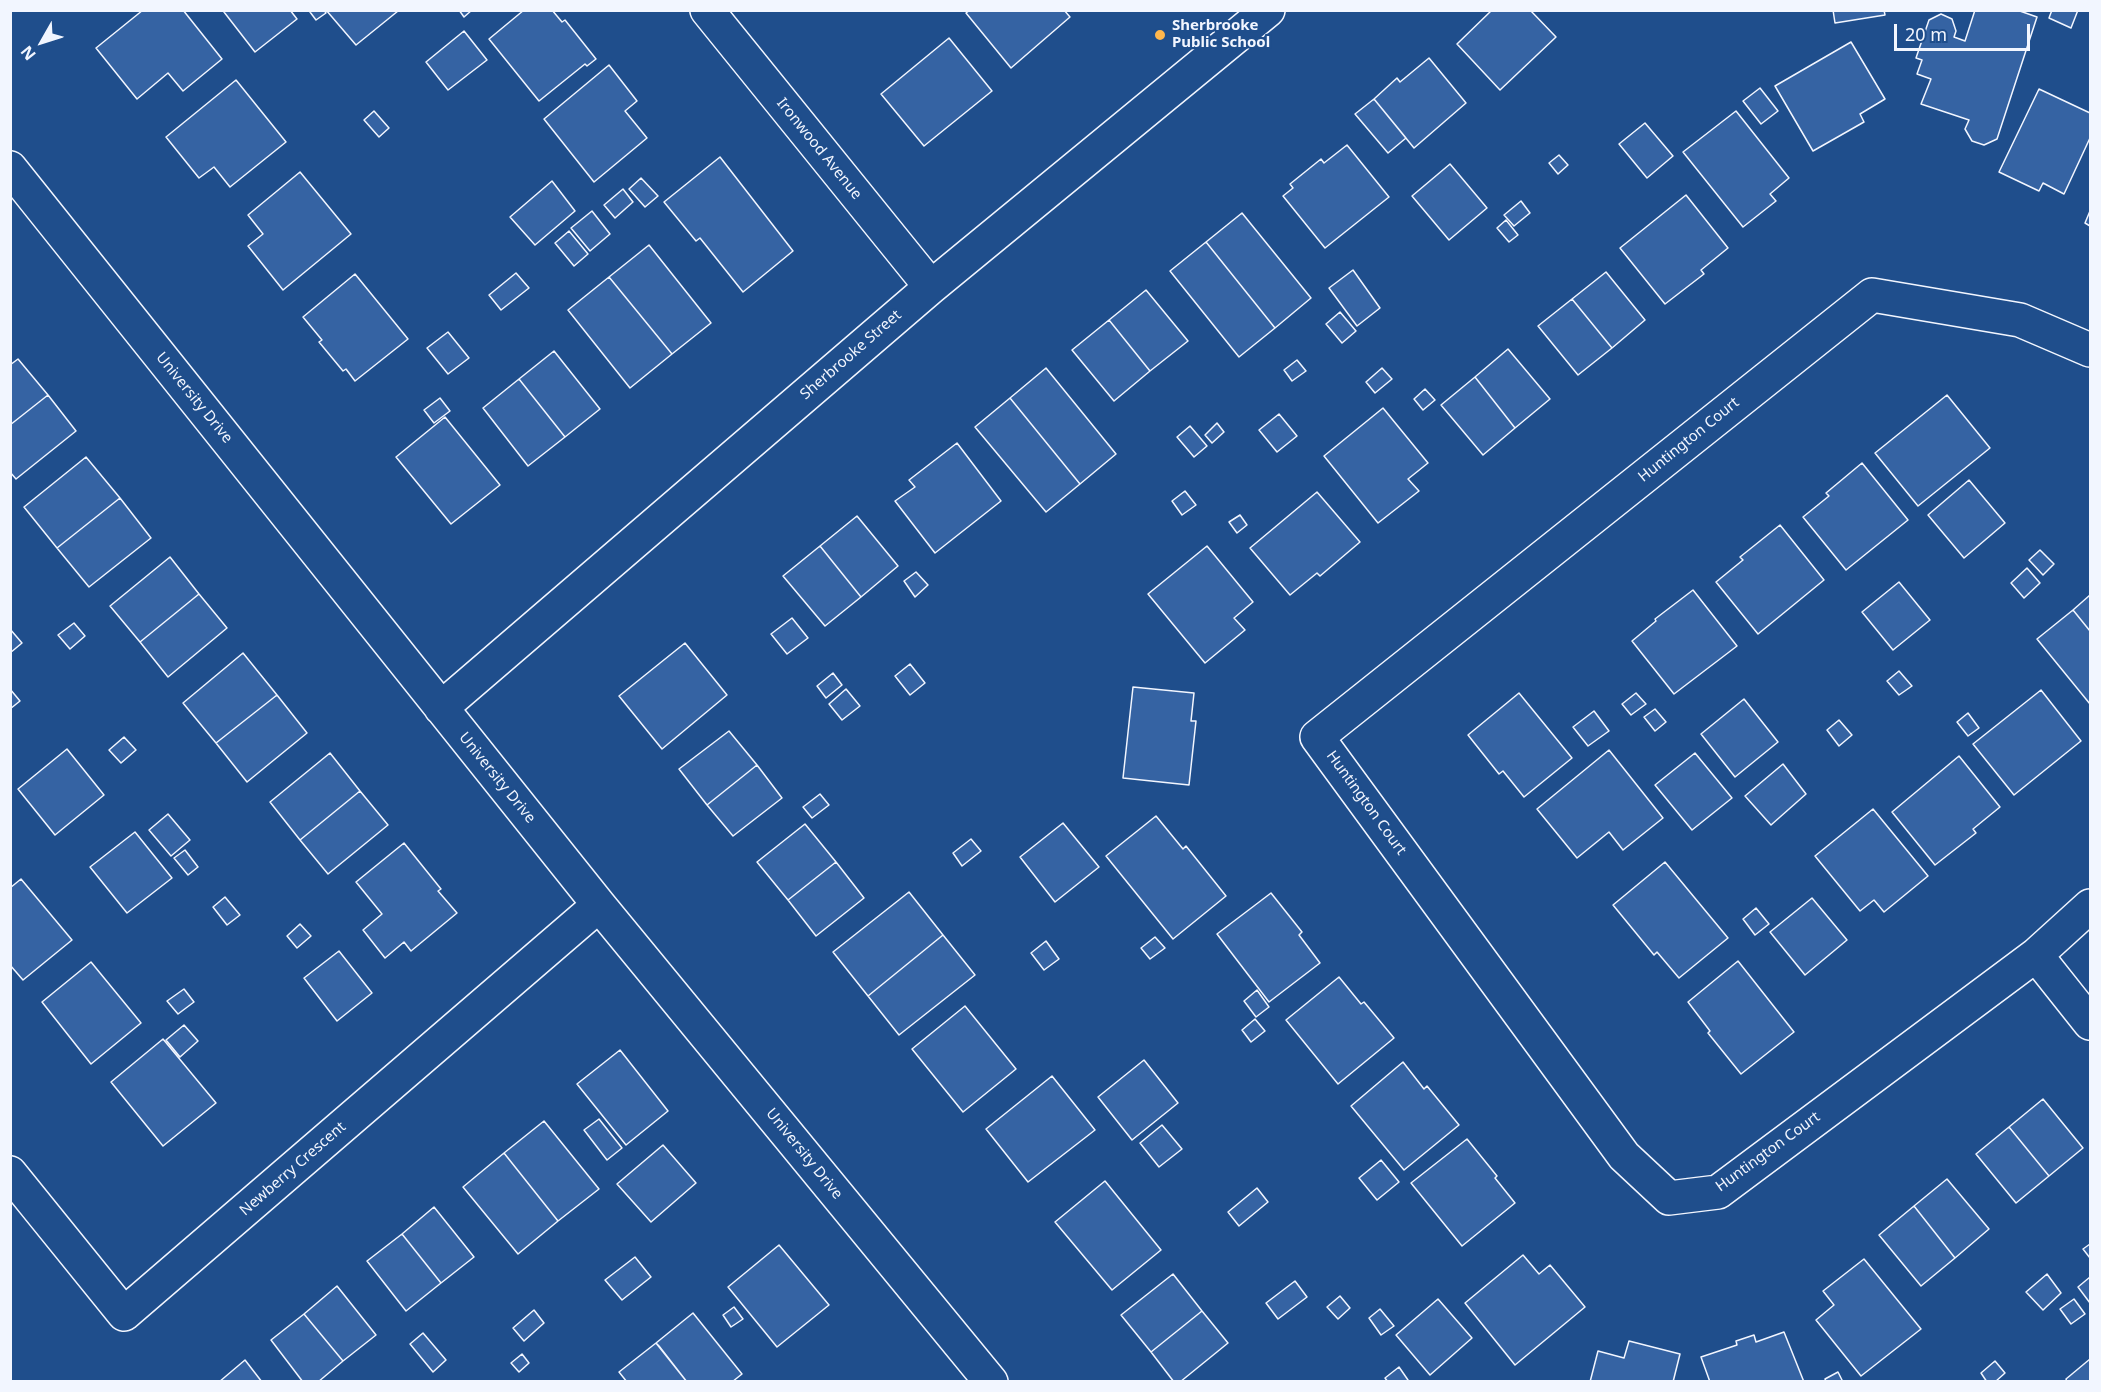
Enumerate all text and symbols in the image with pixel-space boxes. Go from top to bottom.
north arrow [12,12,72,72]
scale bar [1897,12,2034,50]
place label: Sherbrooke Public School [1172,17,1270,52]
text: 20 m [1905,22,1947,46]
marker: Sherbrooke Public School [1153,28,1167,42]
text: N [15,41,41,65]
street label: Ironwood Avenue [773,95,865,203]
street label: Sherbrooke Street [797,306,905,404]
street label: University Drive [152,349,236,447]
street label: Huntington Court [1635,394,1743,486]
street label: University Drive [455,729,539,827]
street label: Huntington Court [1322,747,1410,859]
street label: University Drive [762,1105,846,1203]
street label: Huntington Court [1712,1108,1824,1196]
street label: Newberry Crescent [236,1118,350,1220]

